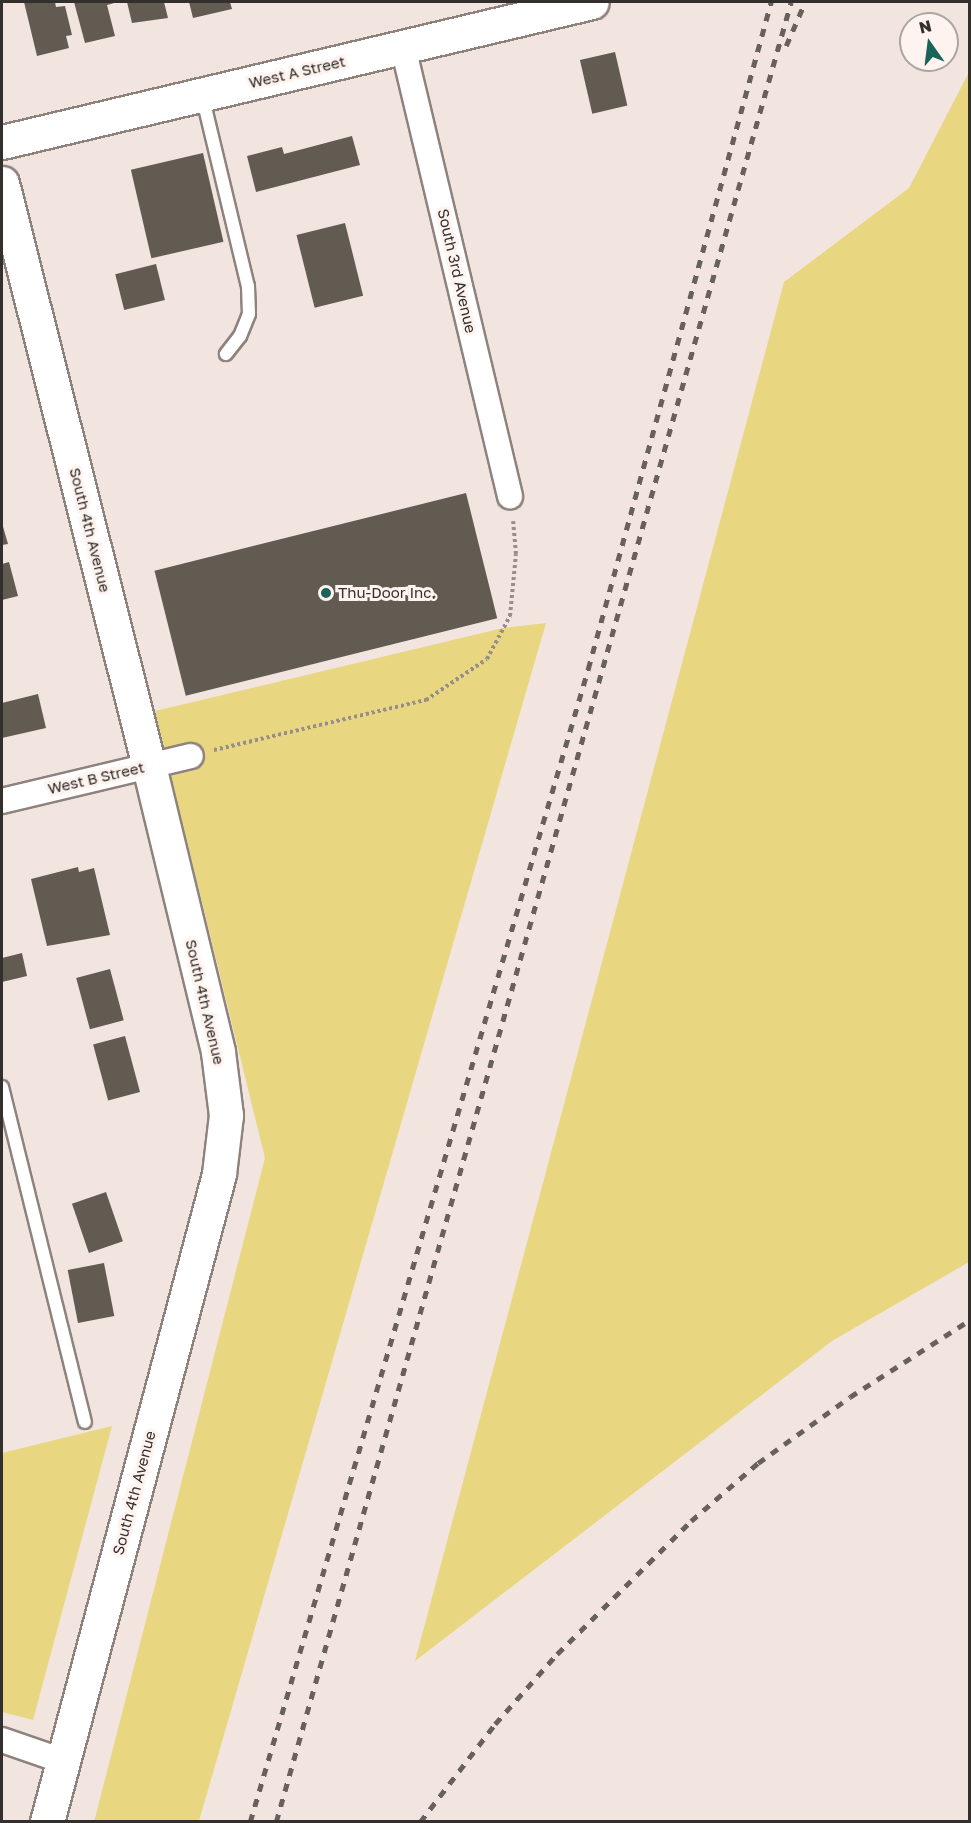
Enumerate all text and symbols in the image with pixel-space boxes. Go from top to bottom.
north arrow [899,12,959,72]
text: N [917,15,933,38]
street label: West A Street [247,52,347,92]
street label: South 3rd Avenue [434,207,480,335]
street label: South 4th Avenue [66,466,114,594]
place label: Thu-Door Inc. [338,584,436,602]
marker: Thu-Door Inc. [319,586,333,600]
street label: West B Street [46,758,146,798]
street label: South 4th Avenue [182,938,228,1066]
street label: South 4th Avenue [109,1429,159,1557]

